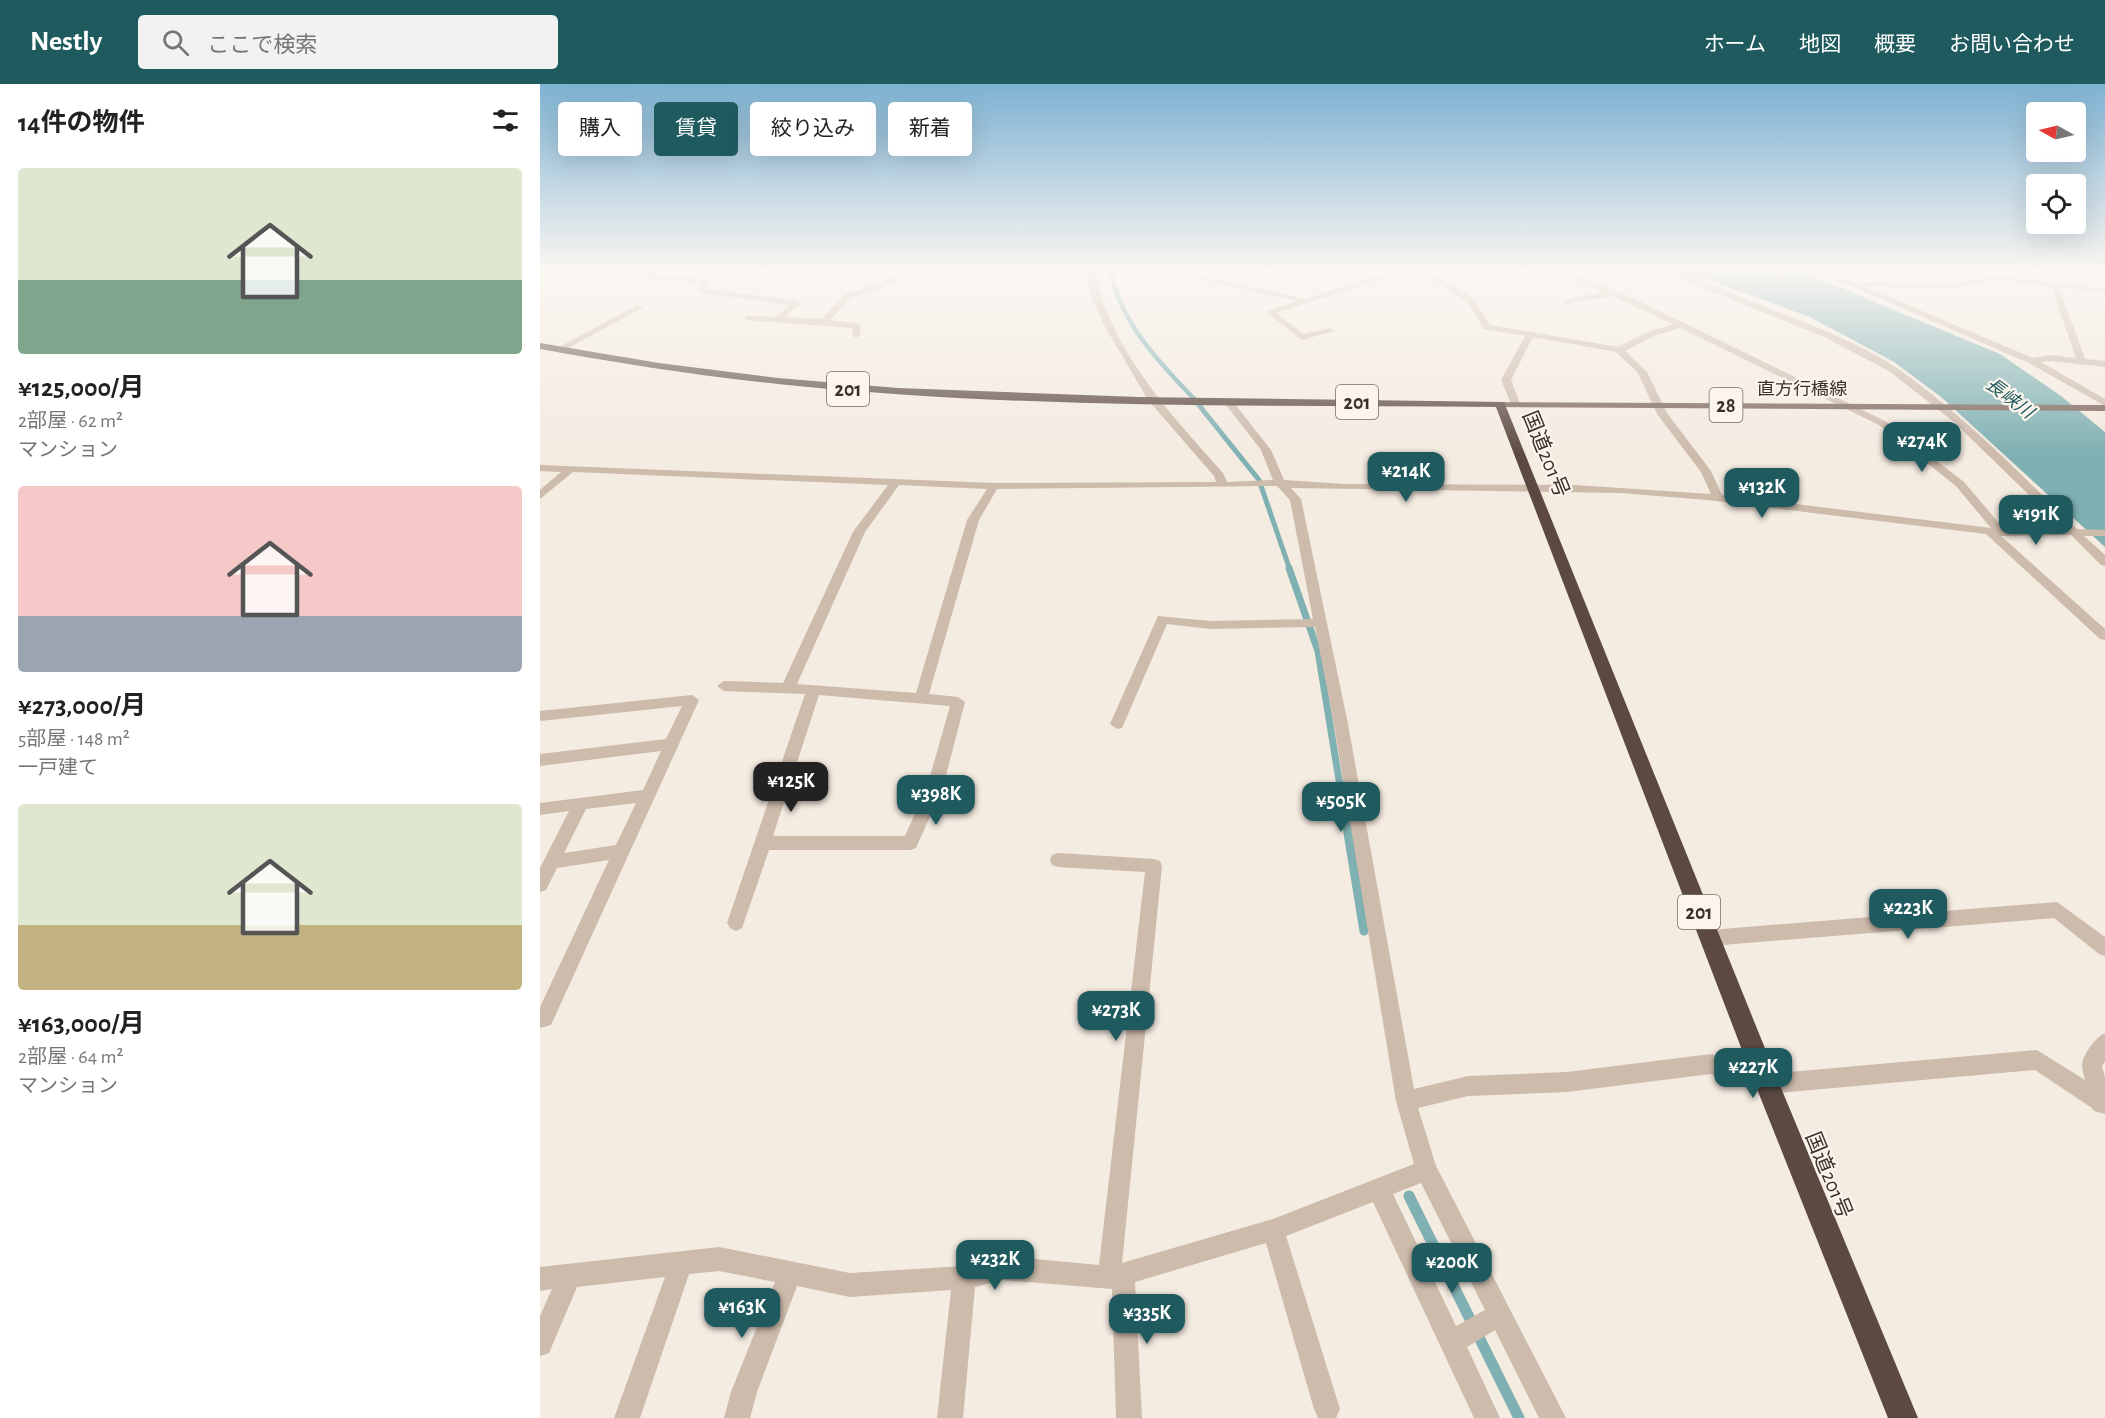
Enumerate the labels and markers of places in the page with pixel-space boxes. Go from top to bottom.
pin: ¥274K [1880,422,1964,473]
pin: ¥214K [1364,452,1448,503]
pin: ¥132K [1720,468,1804,519]
pin: ¥191K [1994,495,2078,546]
pin: ¥125K [749,762,833,813]
pin: ¥398K [894,775,978,826]
pin: ¥505K [1299,782,1383,833]
pin: ¥223K [1866,889,1950,940]
pin: ¥273K [1074,991,1158,1042]
pin: ¥227K [1711,1048,1795,1099]
pin: ¥232K [953,1240,1037,1291]
pin: ¥200K [1410,1243,1494,1294]
pin: ¥163K [700,1288,784,1339]
pin: ¥335K [1105,1294,1189,1345]

